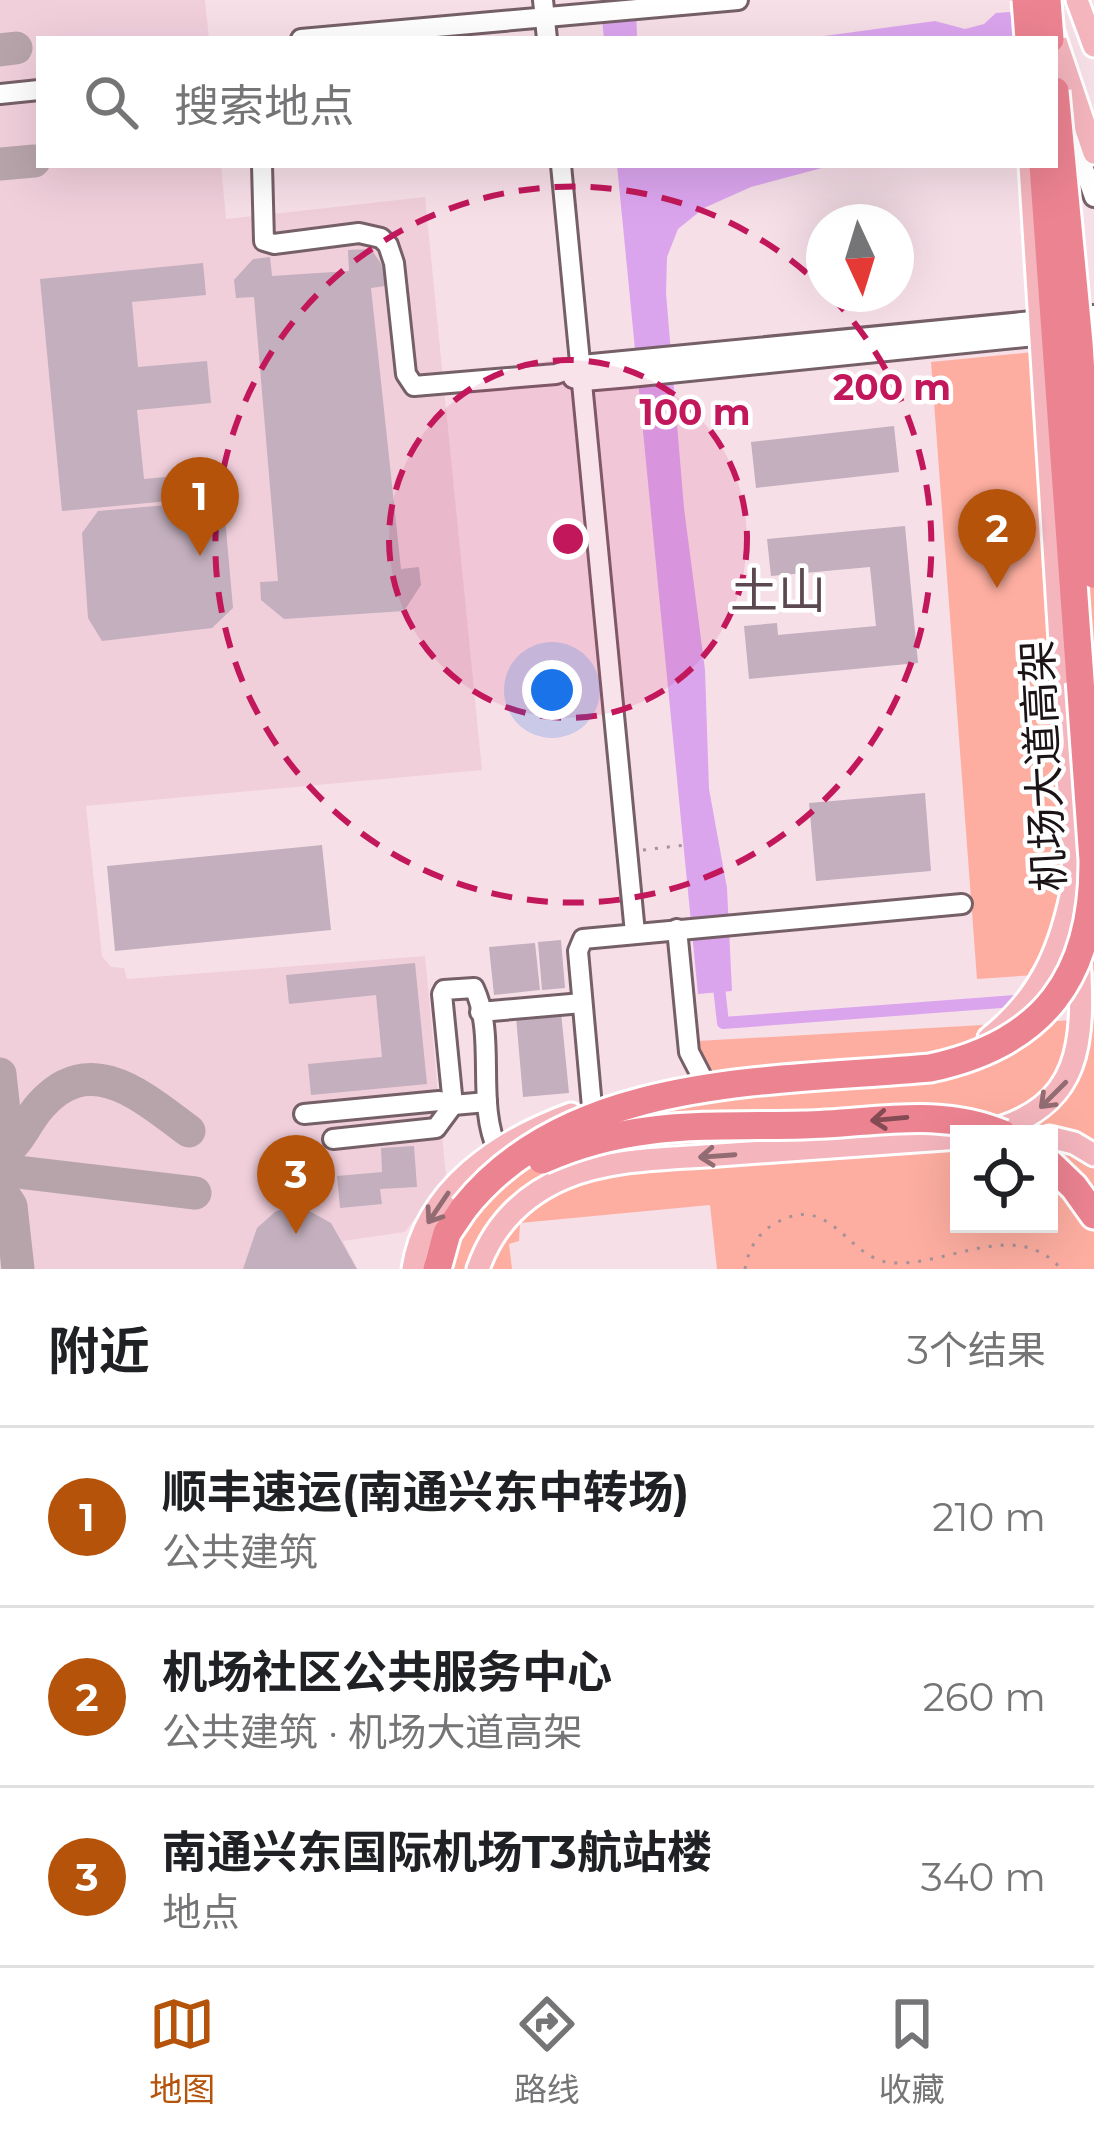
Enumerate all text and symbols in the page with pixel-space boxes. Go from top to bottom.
search box [36,36,1058,168]
icon: search [78,69,144,135]
text: 搜索地点 [174,78,354,133]
north arrow [806,204,914,312]
text: 200 m [833,365,951,409]
text: 100 m [640,390,750,434]
pin: 1 [161,457,239,556]
pin: 2 [958,489,1036,588]
centre of rings [547,518,589,560]
district label: 土山 [730,562,826,620]
street label: 机场大道高架 [1010,639,1076,893]
your location [522,660,582,720]
one-way arrow [1039,1080,1067,1109]
one-way arrow [870,1107,909,1130]
map controls [950,1125,1058,1233]
button: locate [950,1125,1058,1233]
pin: 3 [257,1135,335,1234]
one-way arrow [698,1144,737,1167]
one-way arrow [426,1190,451,1224]
text: 附近 [48,1320,150,1382]
text: 3个结果 [907,1326,1046,1374]
text: 顺丰速运(南通兴东中转场) [162,1464,689,1519]
text: 1 [79,1493,95,1541]
text: 210 m [932,1493,1046,1541]
text: 公共建筑 [162,1528,318,1576]
text: 机场社区公共服务中心 [162,1644,612,1699]
text: 2 [75,1673,99,1721]
text: 260 m [923,1673,1046,1721]
text: 公共建筑 · 机场大道高架 [162,1708,582,1756]
text: 南通兴东国际机场T3航站楼 [162,1824,712,1879]
text: 3 [75,1853,99,1901]
text: 340 m [921,1853,1046,1901]
text: 地点 [162,1888,240,1936]
tab: 地图 [149,1991,215,2111]
tab: 路线 [514,1991,580,2111]
tab: 收藏 [879,1991,945,2111]

